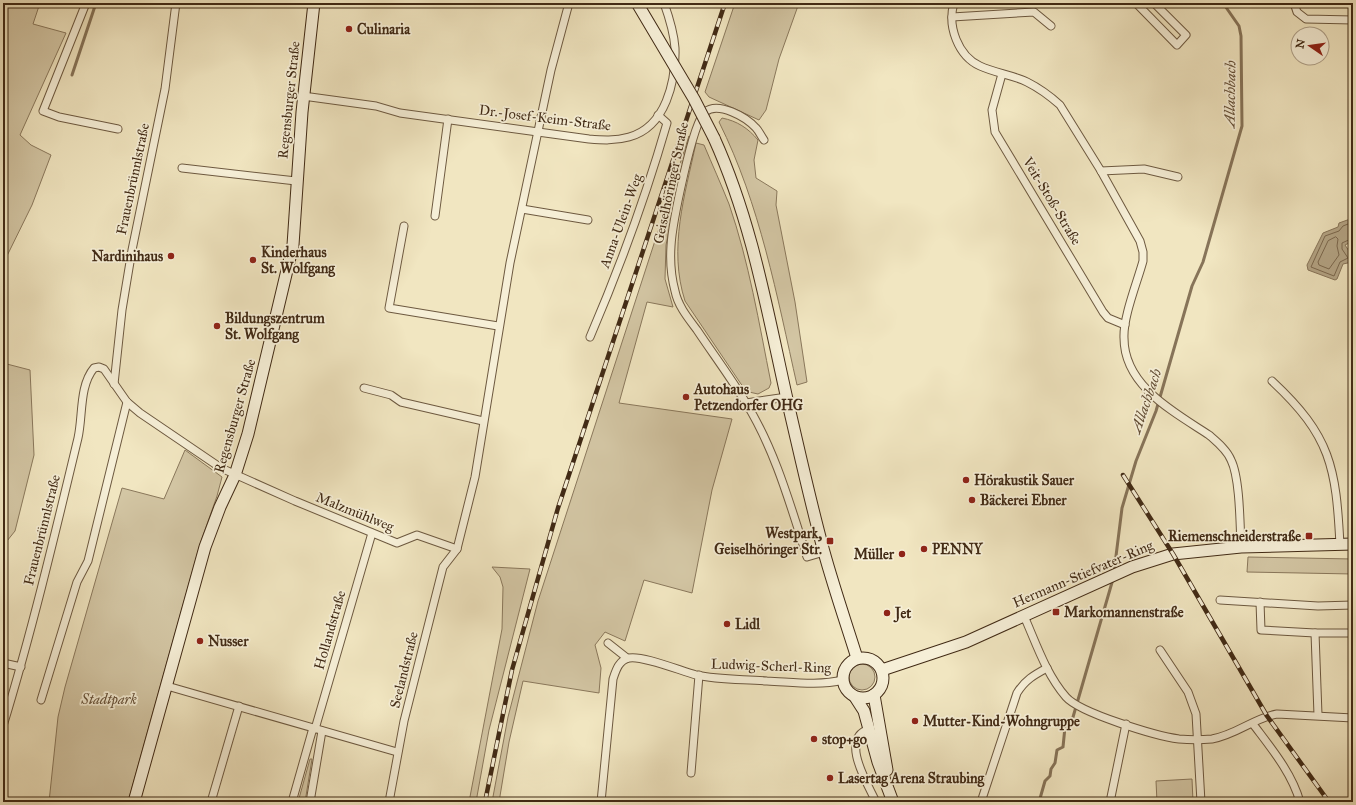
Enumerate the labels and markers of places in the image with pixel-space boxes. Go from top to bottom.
place label: Culinaria [357,21,411,38]
marker: Culinaria [344,24,354,34]
place label: Kinderhaus St. Wolfgang [261,244,335,278]
place label: Nardinihaus [92,248,163,265]
marker: Nardinihaus [166,251,176,261]
marker: Kinderhaus St. Wolfgang [248,255,258,265]
place label: Bildungszentrum St. Wolfgang [225,310,325,344]
marker: Bildungszentrum St. Wolfgang [212,321,222,331]
place label: Autohaus Petzendorfer OHG [693,381,804,414]
marker: Autohaus Petzendorfer OHG [681,392,691,402]
place label: Hörakustik Sauer [974,472,1075,489]
marker: Hörakustik Sauer [961,475,971,485]
place label: Bäckerei Ebner [980,492,1067,509]
marker: Bäckerei Ebner [967,495,977,505]
place label: Westpark, Geiselhöringer Str. [714,525,822,559]
place label: Riemenschneiderstraße [1168,528,1301,545]
marker: Riemenschneiderstraße [1304,531,1314,541]
marker: Westpark, Geiselhöringer Str. [825,536,835,546]
place label: PENNY [932,541,984,558]
marker: PENNY [919,544,929,554]
place label: Müller [854,546,895,563]
marker: Müller [897,549,907,559]
place label: Markomannenstraße [1064,604,1184,621]
place label: Jet [893,605,911,623]
marker: Markomannenstraße [1051,607,1061,617]
marker: Jet [882,608,892,618]
place label: Lidl [735,616,761,633]
marker: Lidl [722,619,732,629]
place label: Nusser [208,633,249,650]
marker: Nusser [195,636,205,646]
place label: Mutter-Kind-Wohngruppe [923,713,1080,731]
marker: Mutter-Kind-Wohngruppe [910,716,920,726]
place label: stop+go [822,731,867,749]
marker: stop+go [809,734,819,744]
place label: Lasertag Arena Straubing [838,770,985,788]
marker: Lasertag Arena Straubing [825,773,835,783]

